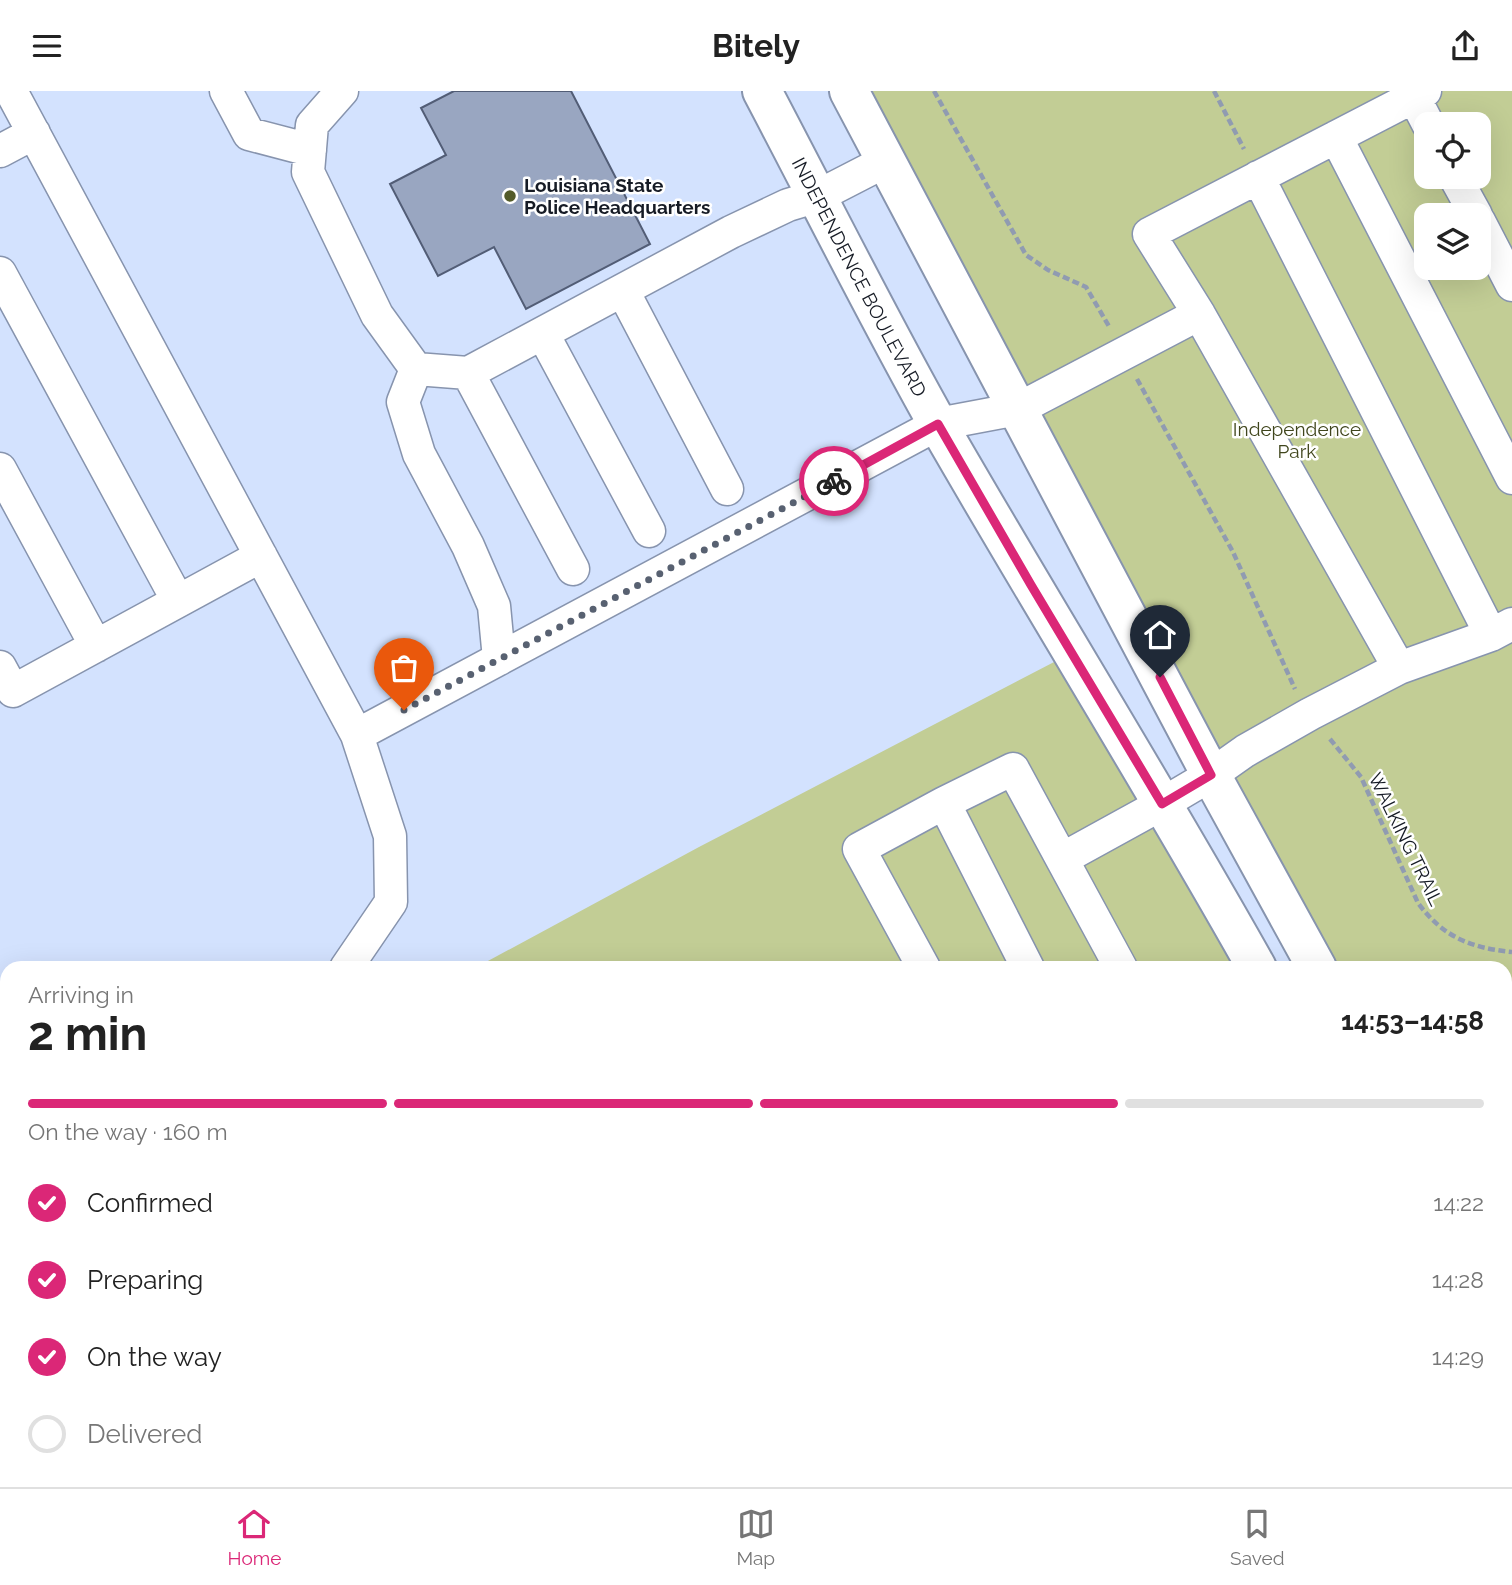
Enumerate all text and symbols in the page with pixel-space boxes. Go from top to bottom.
icon: menu [28,27,66,65]
text: Bitely [712,27,800,64]
icon: share [1446,27,1484,65]
map controls [1414,112,1491,280]
button: locate [1414,112,1491,189]
street label: INDEPENDENCE BOULEVARD [788,154,931,400]
place label: Louisiana State Police Headquarters [524,174,710,218]
marker: Louisiana State Police Headquarters [502,188,518,204]
button: layers [1414,203,1491,280]
park label: Independence Park [1233,418,1361,462]
courier [799,446,869,516]
icon: bike [815,462,853,500]
pin [1130,605,1190,677]
icon: home [1141,616,1179,654]
pin [374,638,434,710]
icon: bag [385,649,423,687]
street label: WALKING TRAIL [1364,769,1448,909]
text: Arriving in [28,981,134,1008]
text: 14:53–14:58 [1341,1006,1484,1036]
text: 2 min [28,1007,147,1061]
text: On the way · 160 m [28,1118,228,1145]
icon: check [28,1184,66,1222]
text: Confirmed [87,1188,213,1218]
text: 14:22 [1433,1189,1484,1216]
icon: check [28,1261,66,1299]
text: Preparing [87,1265,203,1295]
text: 14:28 [1432,1266,1484,1293]
icon: check [28,1338,66,1376]
text: On the way [87,1342,222,1372]
text: 14:29 [1432,1343,1484,1370]
text: Delivered [87,1419,202,1449]
tab: Home [228,1505,281,1569]
tab: Map [736,1505,775,1569]
tab: Saved [1230,1505,1284,1569]

